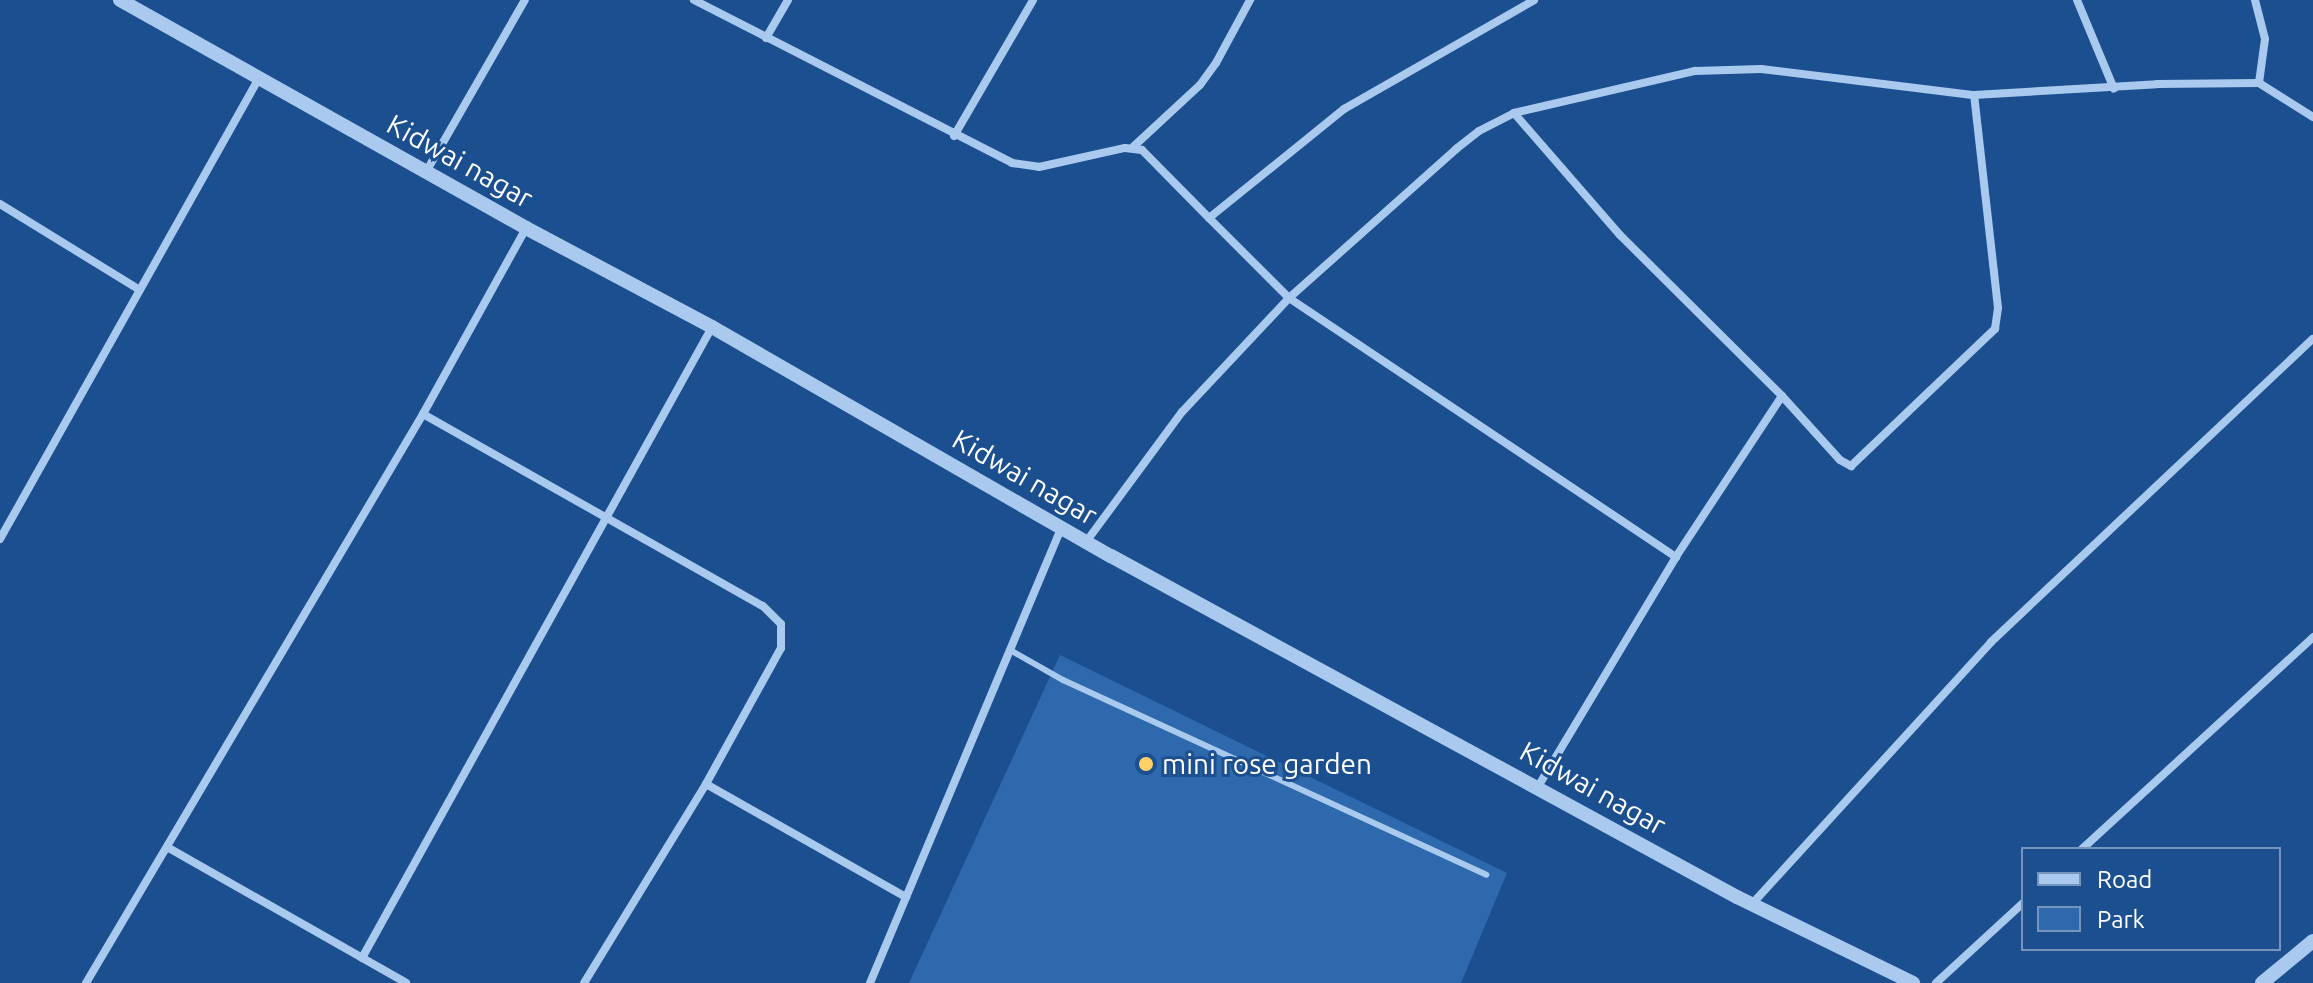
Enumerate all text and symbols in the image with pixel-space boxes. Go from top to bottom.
street label: Kidwai nagar [381,107,539,215]
street label: Kidwai nagar [947,422,1103,532]
street label: Kidwai nagar [1514,734,1672,842]
place label: mini rose garden [1162,747,1372,781]
marker: mini rose garden [1137,755,1155,773]
legend [2021,847,2281,951]
text: Road [2097,866,2152,893]
text: Park [2097,906,2145,933]

